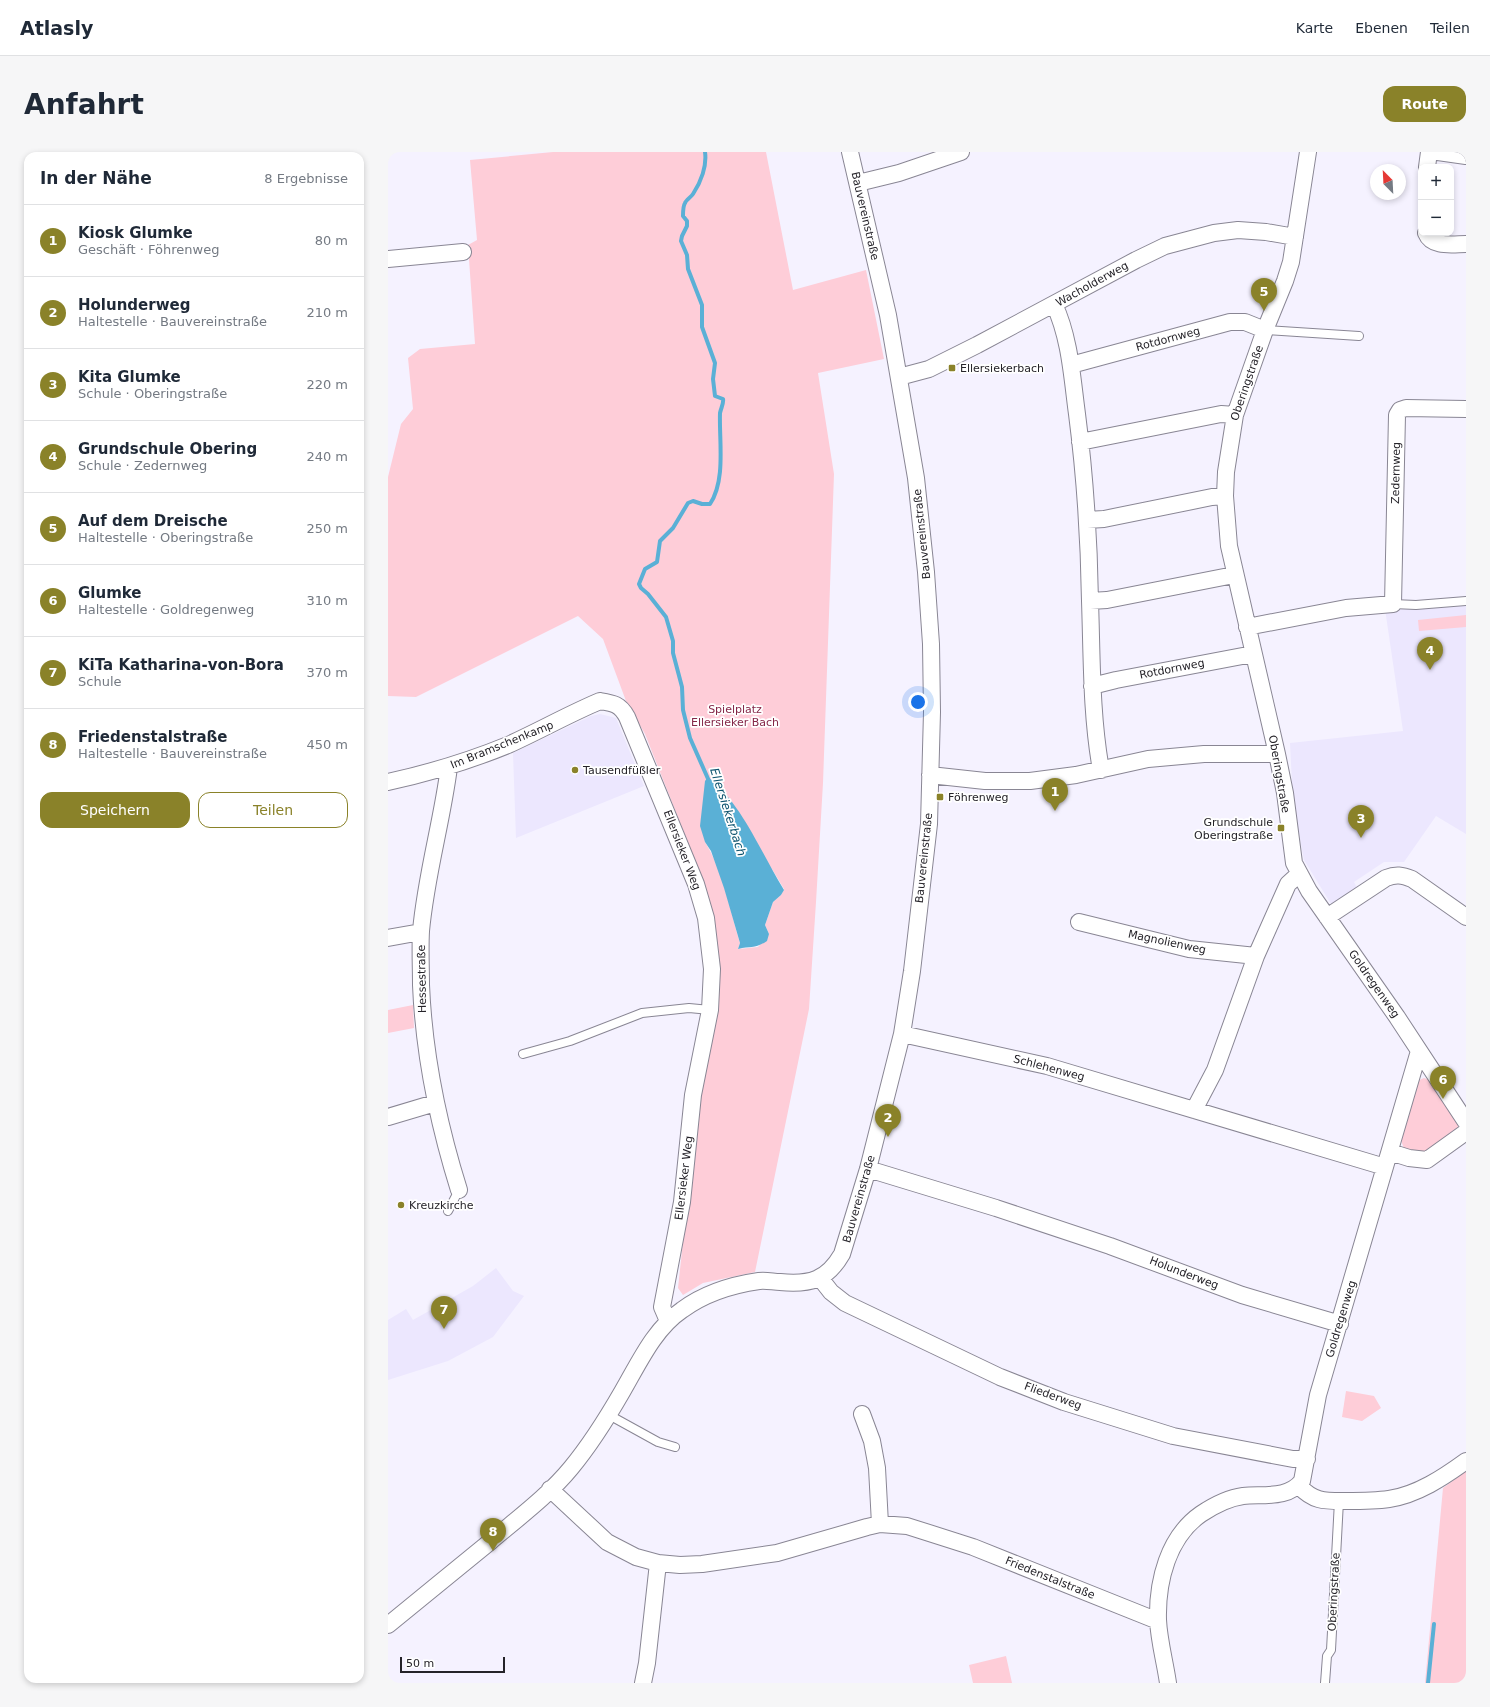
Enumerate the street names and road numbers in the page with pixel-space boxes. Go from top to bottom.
street label: Bauvereinstraße [848,170,882,262]
street label: Wacholderweg [1054,259,1130,309]
street label: Rotdornweg [1134,324,1202,354]
street label: Oberingstraße [1228,343,1266,422]
street label: Zedernweg [1389,442,1403,504]
street label: Bauvereinstraße [911,488,933,580]
street label: Rotdornweg [1138,656,1206,682]
street label: Im Bramschenkamp [449,718,555,772]
street label: Oberingstraße [1266,734,1292,814]
street label: Ellersieker Weg [661,808,703,892]
street label: Bauvereinstraße [913,812,935,904]
street label: Magnolienweg [1127,927,1207,957]
street label: Hessestraße [415,945,429,1013]
street label: Goldregenweg [1346,948,1402,1020]
street label: Schlehenweg [1012,1052,1086,1084]
street label: Ellersieker Weg [672,1135,696,1221]
street label: Bauvereinstraße [840,1153,878,1244]
street label: Holunderweg [1148,1254,1220,1292]
street label: Goldregenweg [1323,1279,1359,1359]
street label: Fliederweg [1022,1380,1084,1412]
street label: Oberingstraße [1325,1552,1343,1632]
street label: Friedenstalstraße [1003,1554,1097,1602]

